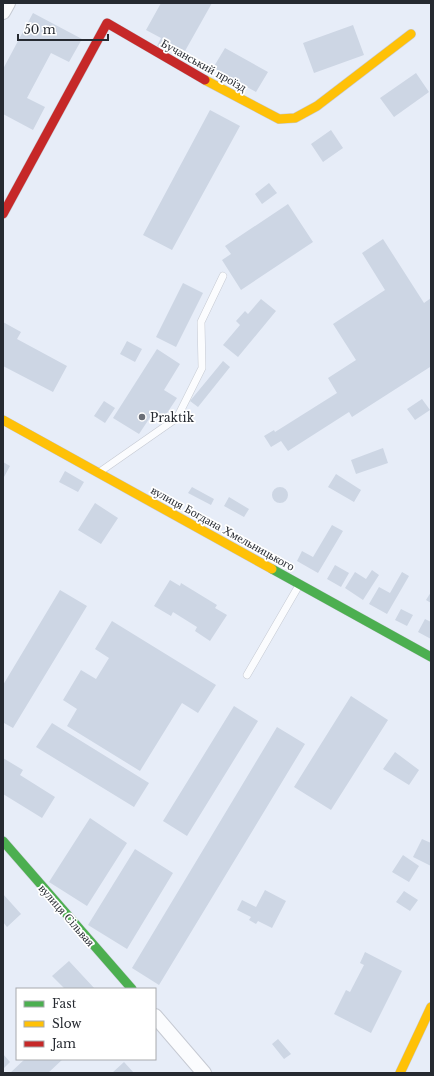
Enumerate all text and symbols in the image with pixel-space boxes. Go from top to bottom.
scale bar [18,16,108,42]
text: 50 m [24,22,56,37]
street label: Бучанський проїзд [159,35,249,95]
place label: Praktik [150,410,195,425]
marker: Praktik [137,412,147,422]
street label: вулиця Богдана Хмельницького [149,482,297,574]
street label: вулиця Сільвая [36,881,98,950]
legend [16,988,156,1060]
text: Fast [52,996,77,1011]
text: Slow [52,1016,82,1031]
text: Jam [50,1036,76,1051]

